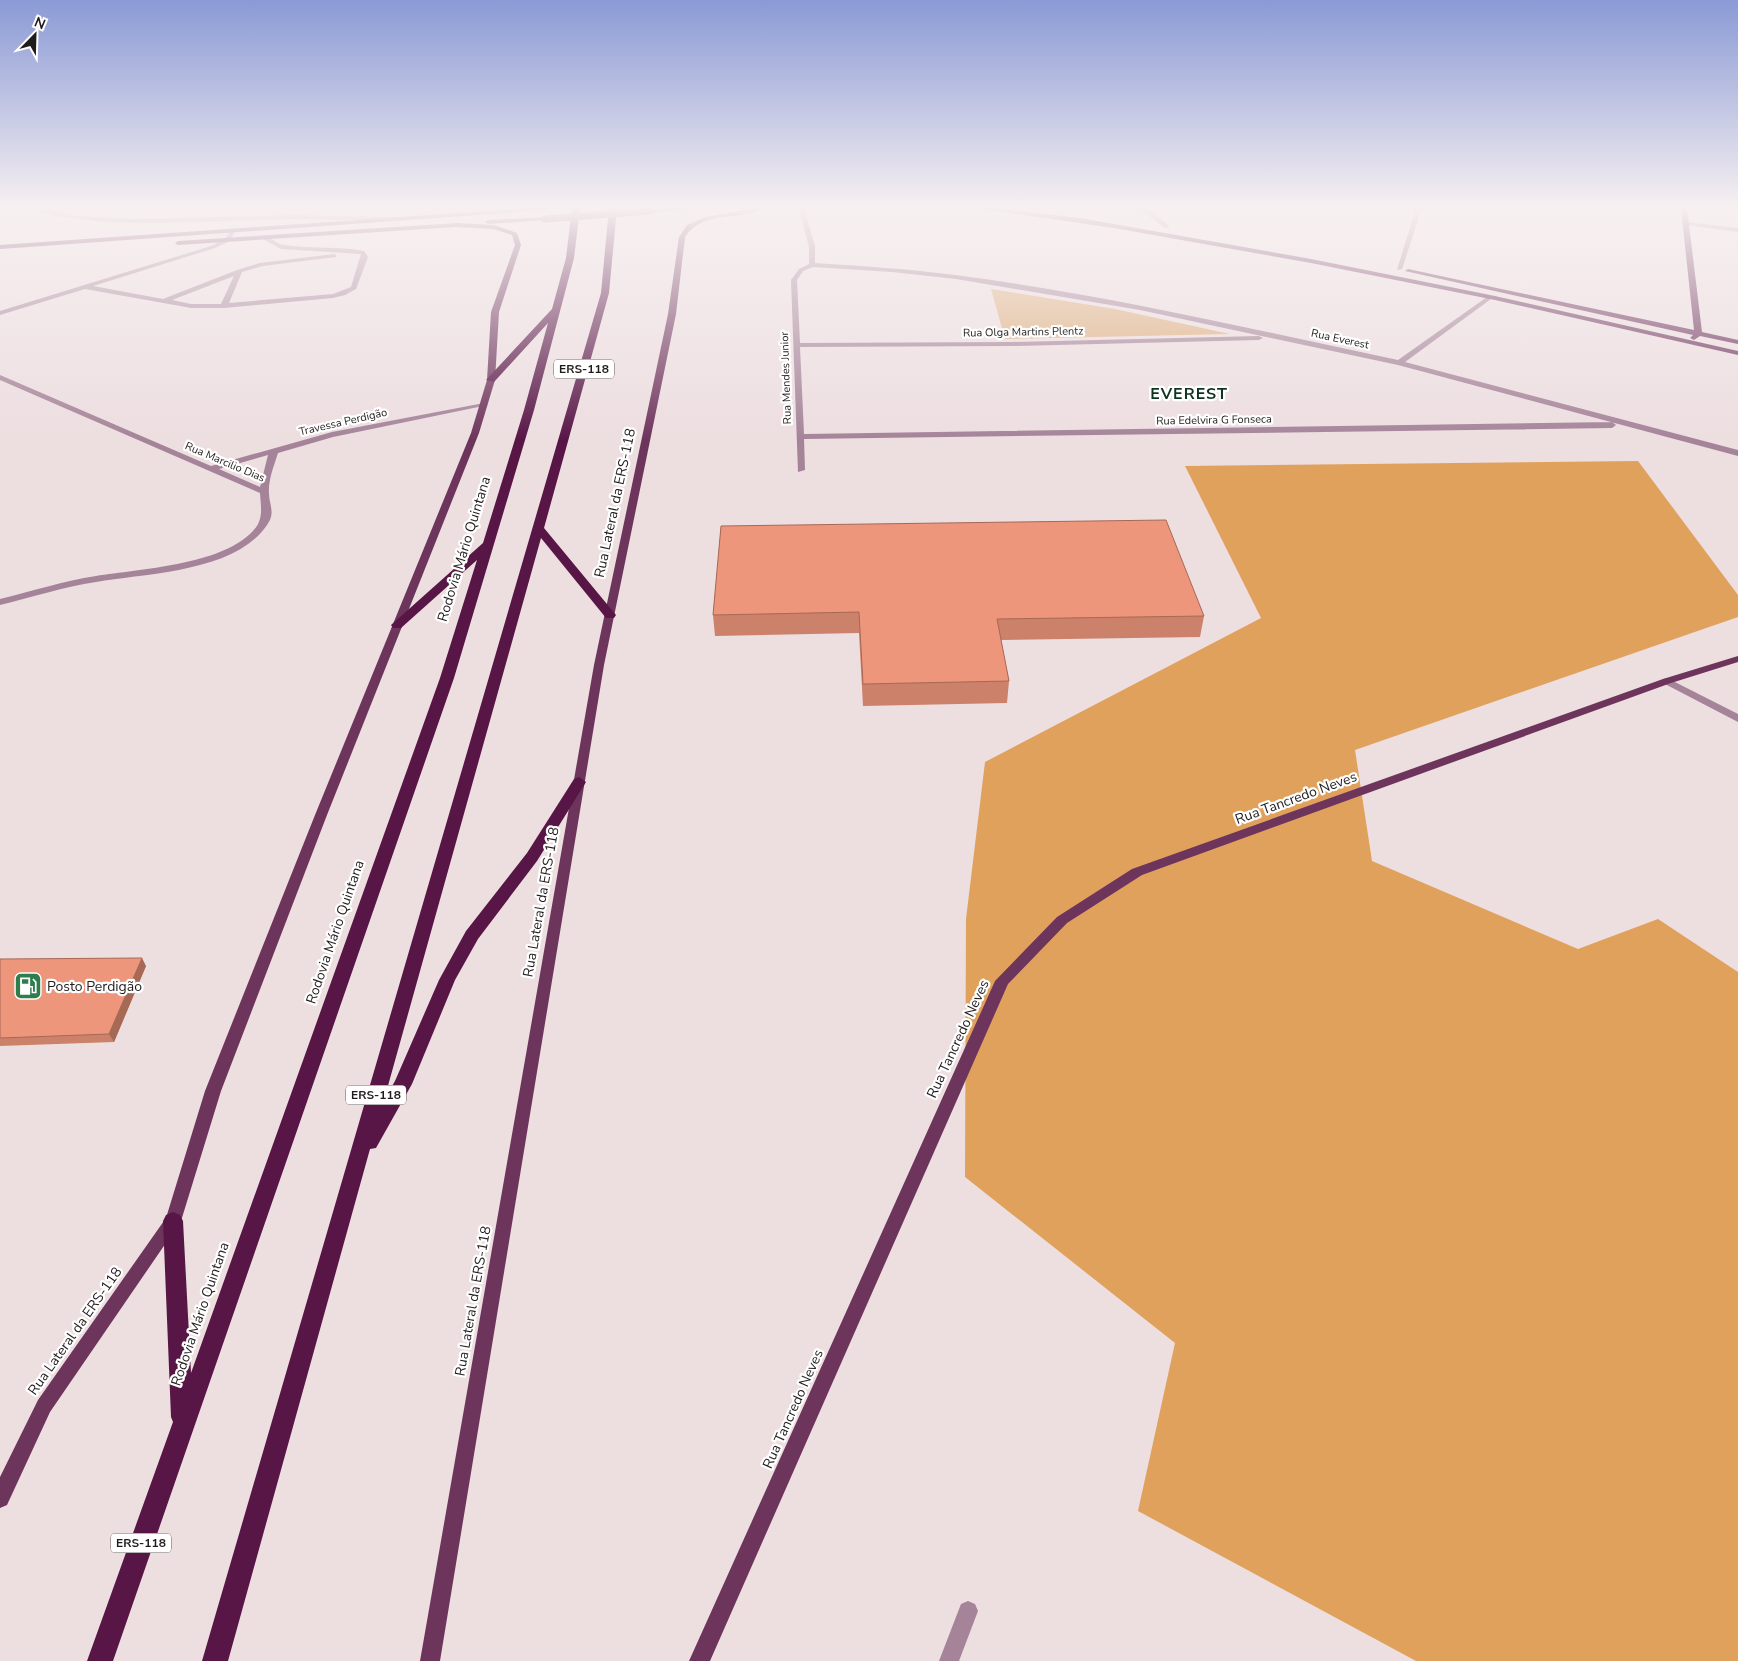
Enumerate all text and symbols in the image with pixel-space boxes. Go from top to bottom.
north arrow [10,10,60,60]
text: N [31,13,48,34]
street label: Rua Olga Martins Plentz [963,323,1083,341]
street label: Rua Everest [1310,326,1370,352]
street label: Rua Mendes Junior [777,331,795,425]
road number: ERS-118 [554,359,614,378]
district label: EVEREST [1150,383,1228,405]
street label: Travessa Perdigão [298,405,388,439]
street label: Rua Edelvira G Fonseca [1156,411,1272,429]
street label: Rua Lateral da ERS-118 [590,427,640,579]
street label: Rua Marcilio Dias [183,438,267,486]
street label: Rodovia Mário Quintana [433,474,495,624]
street label: Rua Tancredo Neves [1232,767,1360,829]
street label: Rua Lateral da ERS-118 [518,825,564,979]
street label: Rodovia Mário Quintana [301,858,369,1006]
fuel station icon: Posto Perdigão [13,971,43,1001]
place label: Posto Perdigão [47,977,142,996]
street label: Rua Tancredo Neves [922,977,994,1101]
road number: ERS-118 [346,1086,406,1104]
street label: Rua Lateral da ERS-118 [450,1224,496,1378]
street label: Rodovia Mário Quintana [166,1240,234,1388]
street label: Rua Lateral da ERS-118 [24,1263,126,1399]
street label: Rua Tancredo Neves [758,1346,828,1472]
road number: ERS-118 [111,1534,171,1552]

